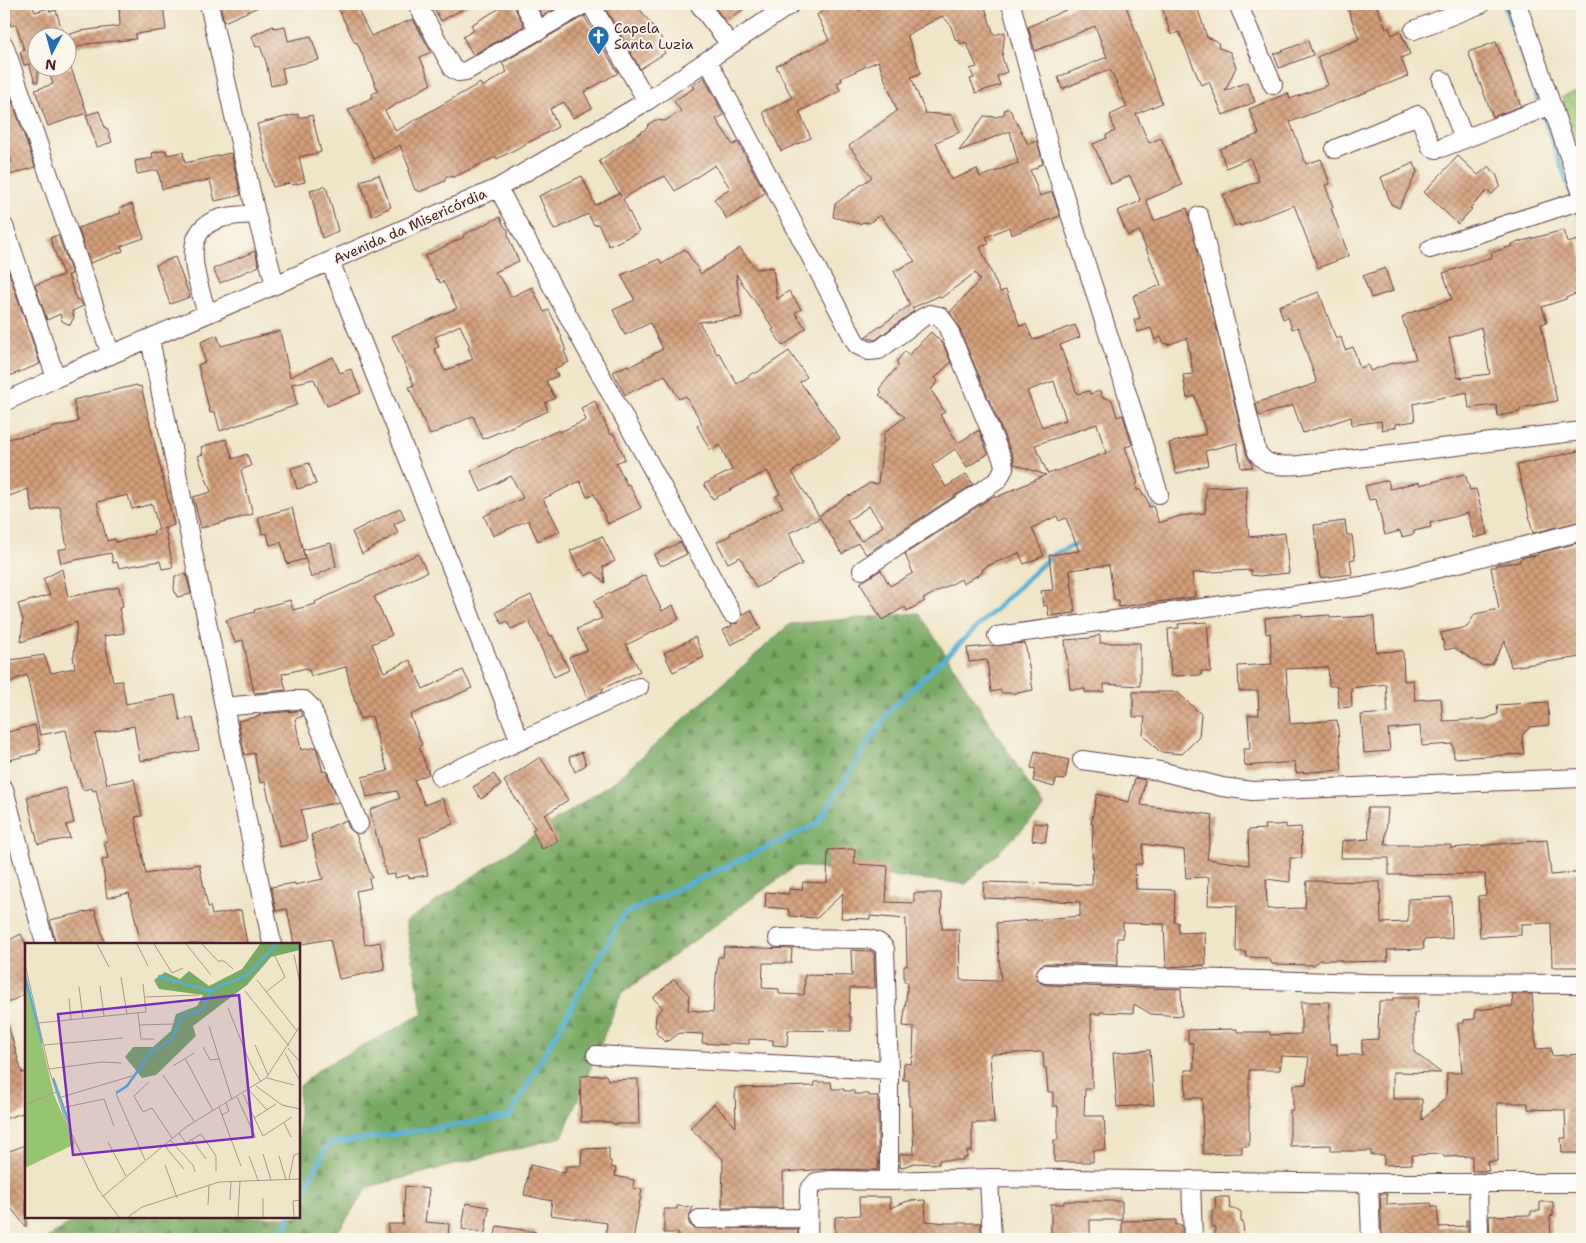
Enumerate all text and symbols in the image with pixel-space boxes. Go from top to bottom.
place label: Capela Santa Luzia [614,19,694,53]
church icon: Capela Santa Luzia [586,24,610,55]
north arrow [28,28,78,78]
text: N [44,55,57,74]
street label: Avenida da Misericórdia [331,184,490,268]
inset map [25,943,300,1218]

